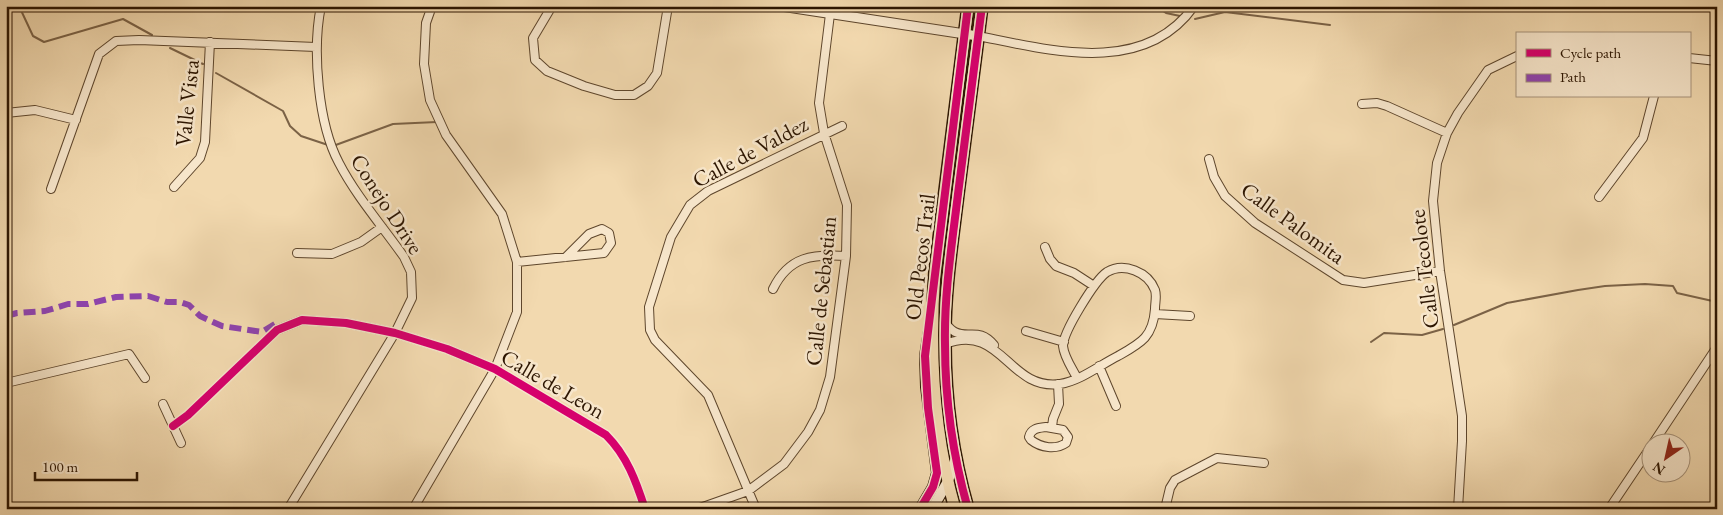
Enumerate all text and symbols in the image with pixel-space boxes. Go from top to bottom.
legend [1516,32,1690,98]
text: Cycle path [1560,43,1622,62]
street label: Valle Vista [168,58,206,148]
text: Path [1560,67,1586,86]
street label: Calle de Valdez [687,109,813,195]
street label: Conejo Drive [344,148,430,260]
street label: Calle Palomita [1235,175,1351,271]
street label: Old Pecos Trail [898,192,942,322]
street label: Calle Tecolote [1402,208,1446,330]
street label: Calle de Sebastian [799,214,843,367]
street label: Calle de Leon [496,343,611,426]
north arrow [1640,432,1690,482]
scale bar [35,450,138,482]
text: 100 m [42,457,79,476]
text: N [1648,458,1668,479]

